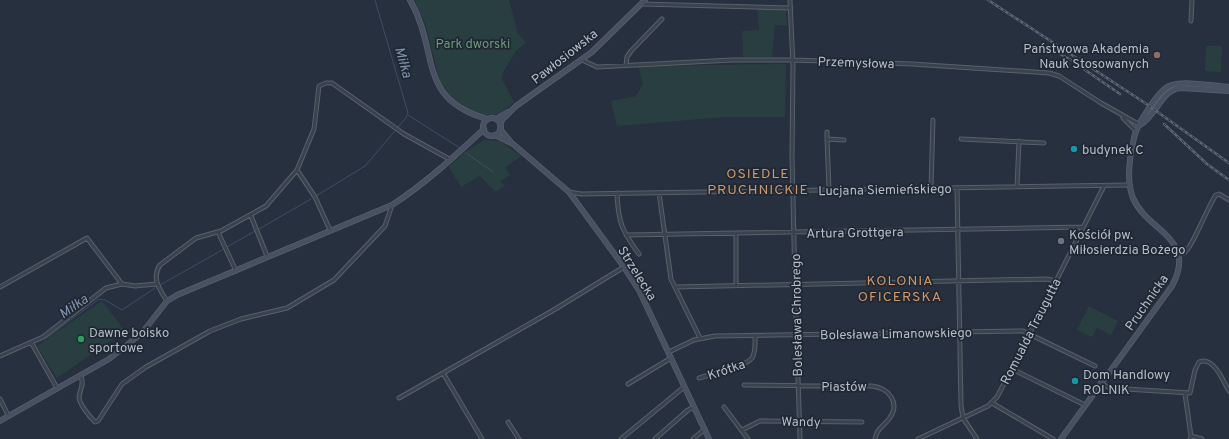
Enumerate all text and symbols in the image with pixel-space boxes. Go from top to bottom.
street label: Pawłosiowska [529,27,602,88]
park label: Park dworski [436,37,510,53]
place label: Państwowa Akademia Nauk Stosowanych [1023,42,1149,73]
water label: Miłka [390,45,415,81]
marker: Państwowa Akademia Nauk Stosowanych [1152,50,1162,60]
street label: Przemysłowa [817,55,895,73]
place label: budynek C [1082,143,1144,159]
marker: budynek C [1069,144,1079,154]
district label: OSIEDLE PRUCHNICKIE [707,166,809,199]
street label: Lucjana Siemieńskiego [818,182,952,200]
street label: Artura Grottgera [806,225,904,243]
place label: Kościół pw. Miłosierdzia Bożego [1069,228,1186,259]
marker: Kościół pw. Miłosierdzia Bożego [1056,236,1066,246]
street label: Strzelecka [613,244,659,304]
street label: Bolesława Chrobrego [789,253,807,377]
street label: Pruchnicka [1122,272,1173,334]
district label: KOLONIA OFICERSKA [858,273,942,306]
street label: Romualda Traugutta [998,276,1066,388]
water label: Miłka [56,291,92,323]
place label: Dawne boisko sportowe [89,326,169,357]
street label: Bolesława Limanowskiego [820,326,972,344]
marker: Dawne boisko sportowe [76,334,86,344]
street label: Krótka [706,357,748,385]
place label: Dom Handlowy ROLNIK [1083,368,1170,399]
marker: Dom Handlowy ROLNIK [1070,376,1080,386]
street label: Piastów [821,380,867,396]
street label: Wandy [781,415,821,431]

